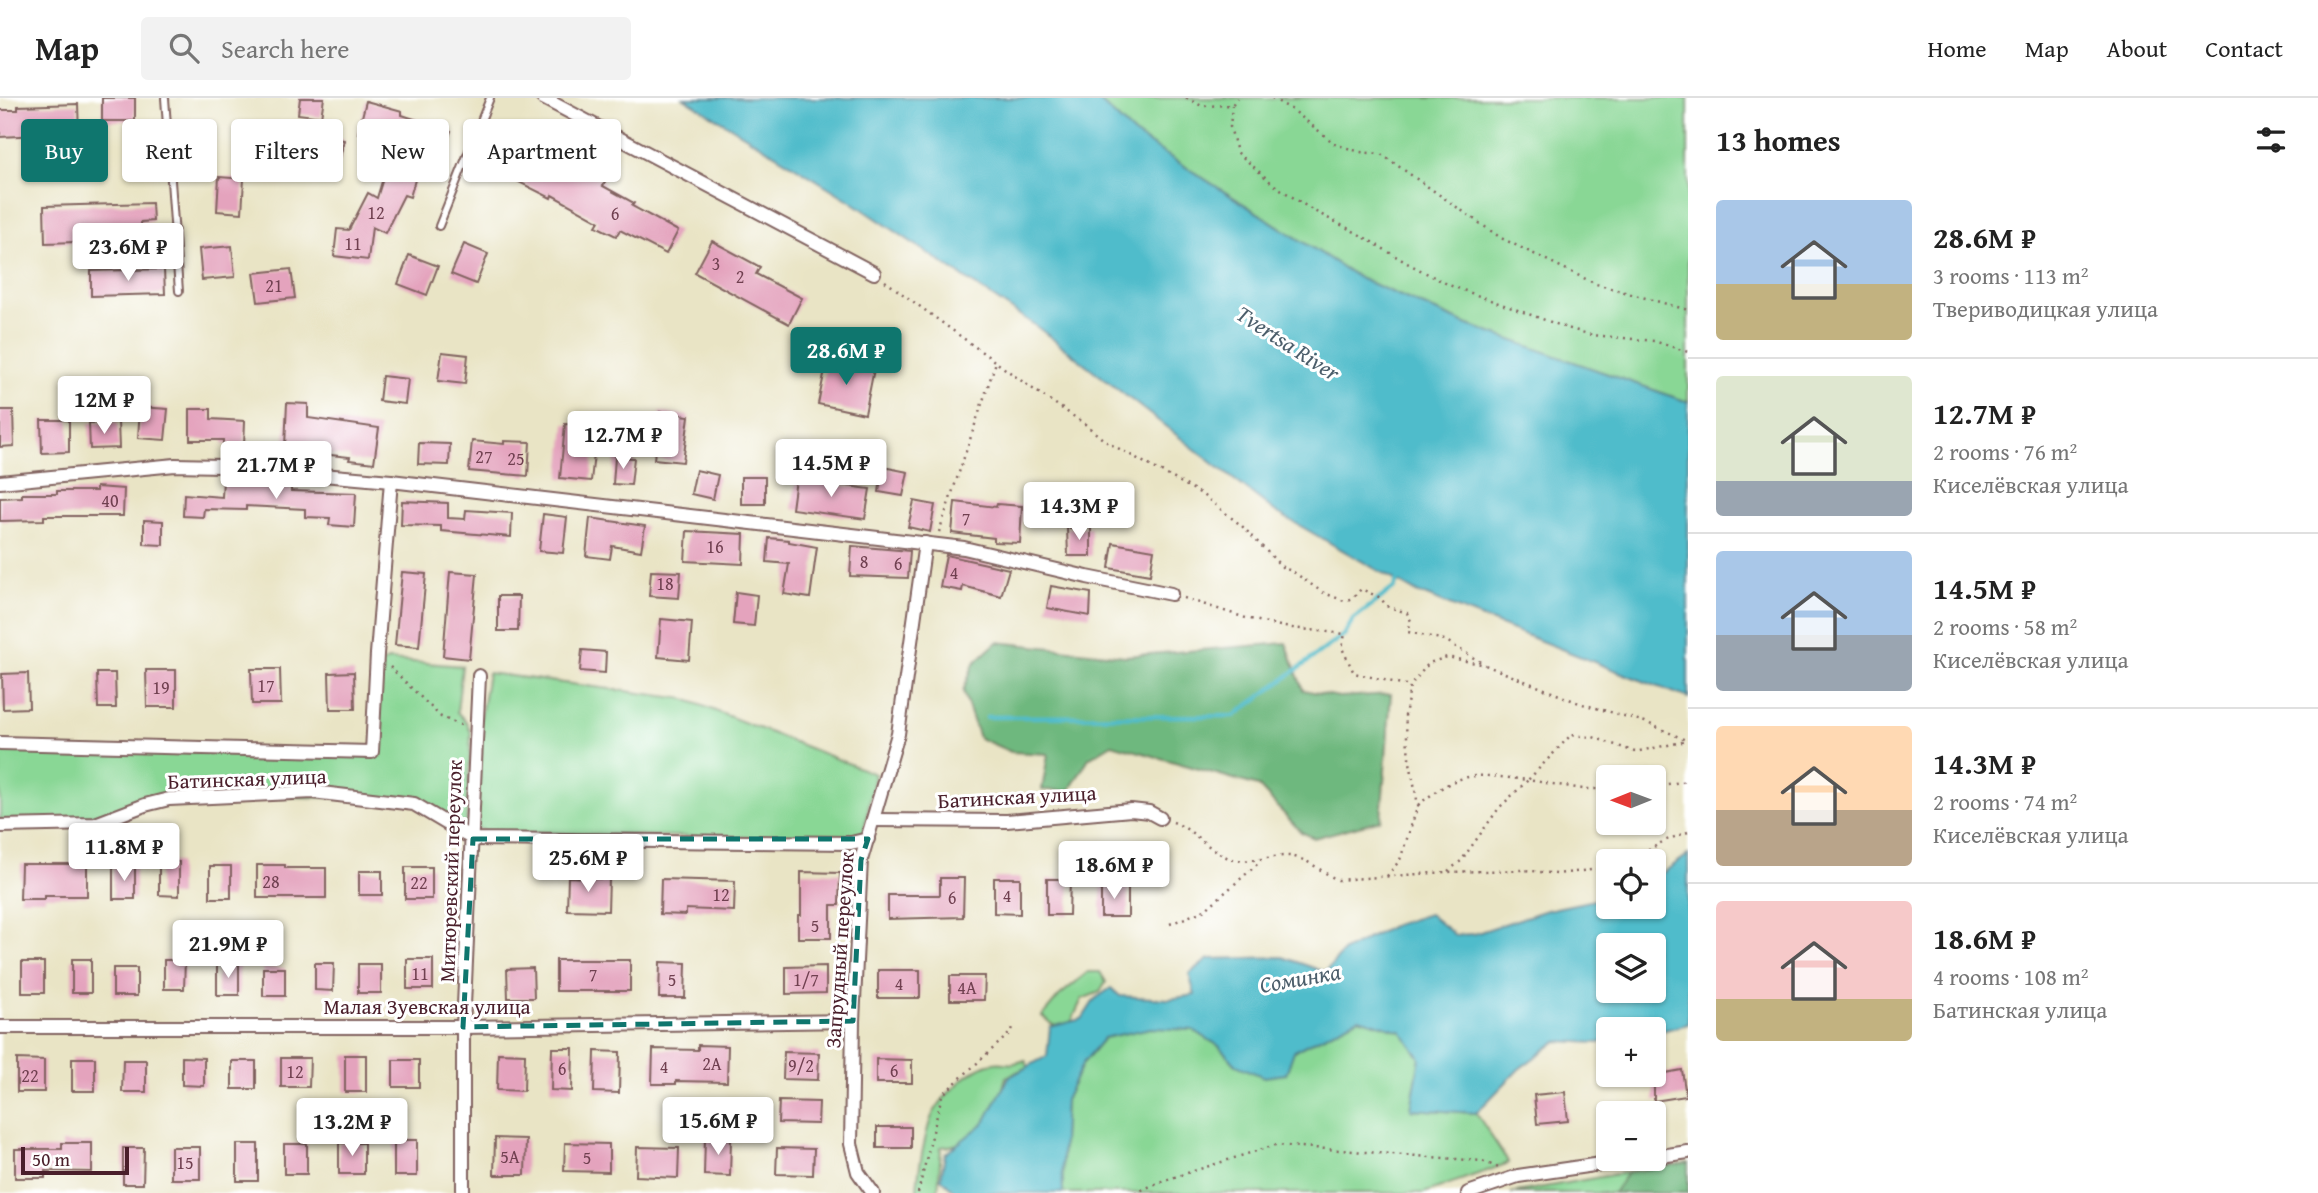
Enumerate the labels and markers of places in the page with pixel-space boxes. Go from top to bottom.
pin: 23.6M ₽ [63,223,193,283]
pin: 28.6M ₽ [781,328,911,387]
pin: 12M ₽ [55,376,153,436]
pin: 12.7M ₽ [558,412,688,471]
pin: 14.5M ₽ [766,440,896,499]
pin: 21.7M ₽ [211,442,341,501]
pin: 14.3M ₽ [1014,482,1144,542]
pin: 11.8M ₽ [59,824,189,883]
pin: 25.6M ₽ [523,834,653,894]
pin: 18.6M ₽ [1049,842,1179,901]
pin: 21.9M ₽ [163,920,293,980]
pin: 13.2M ₽ [287,1098,417,1158]
pin: 15.6M ₽ [653,1098,783,1157]

